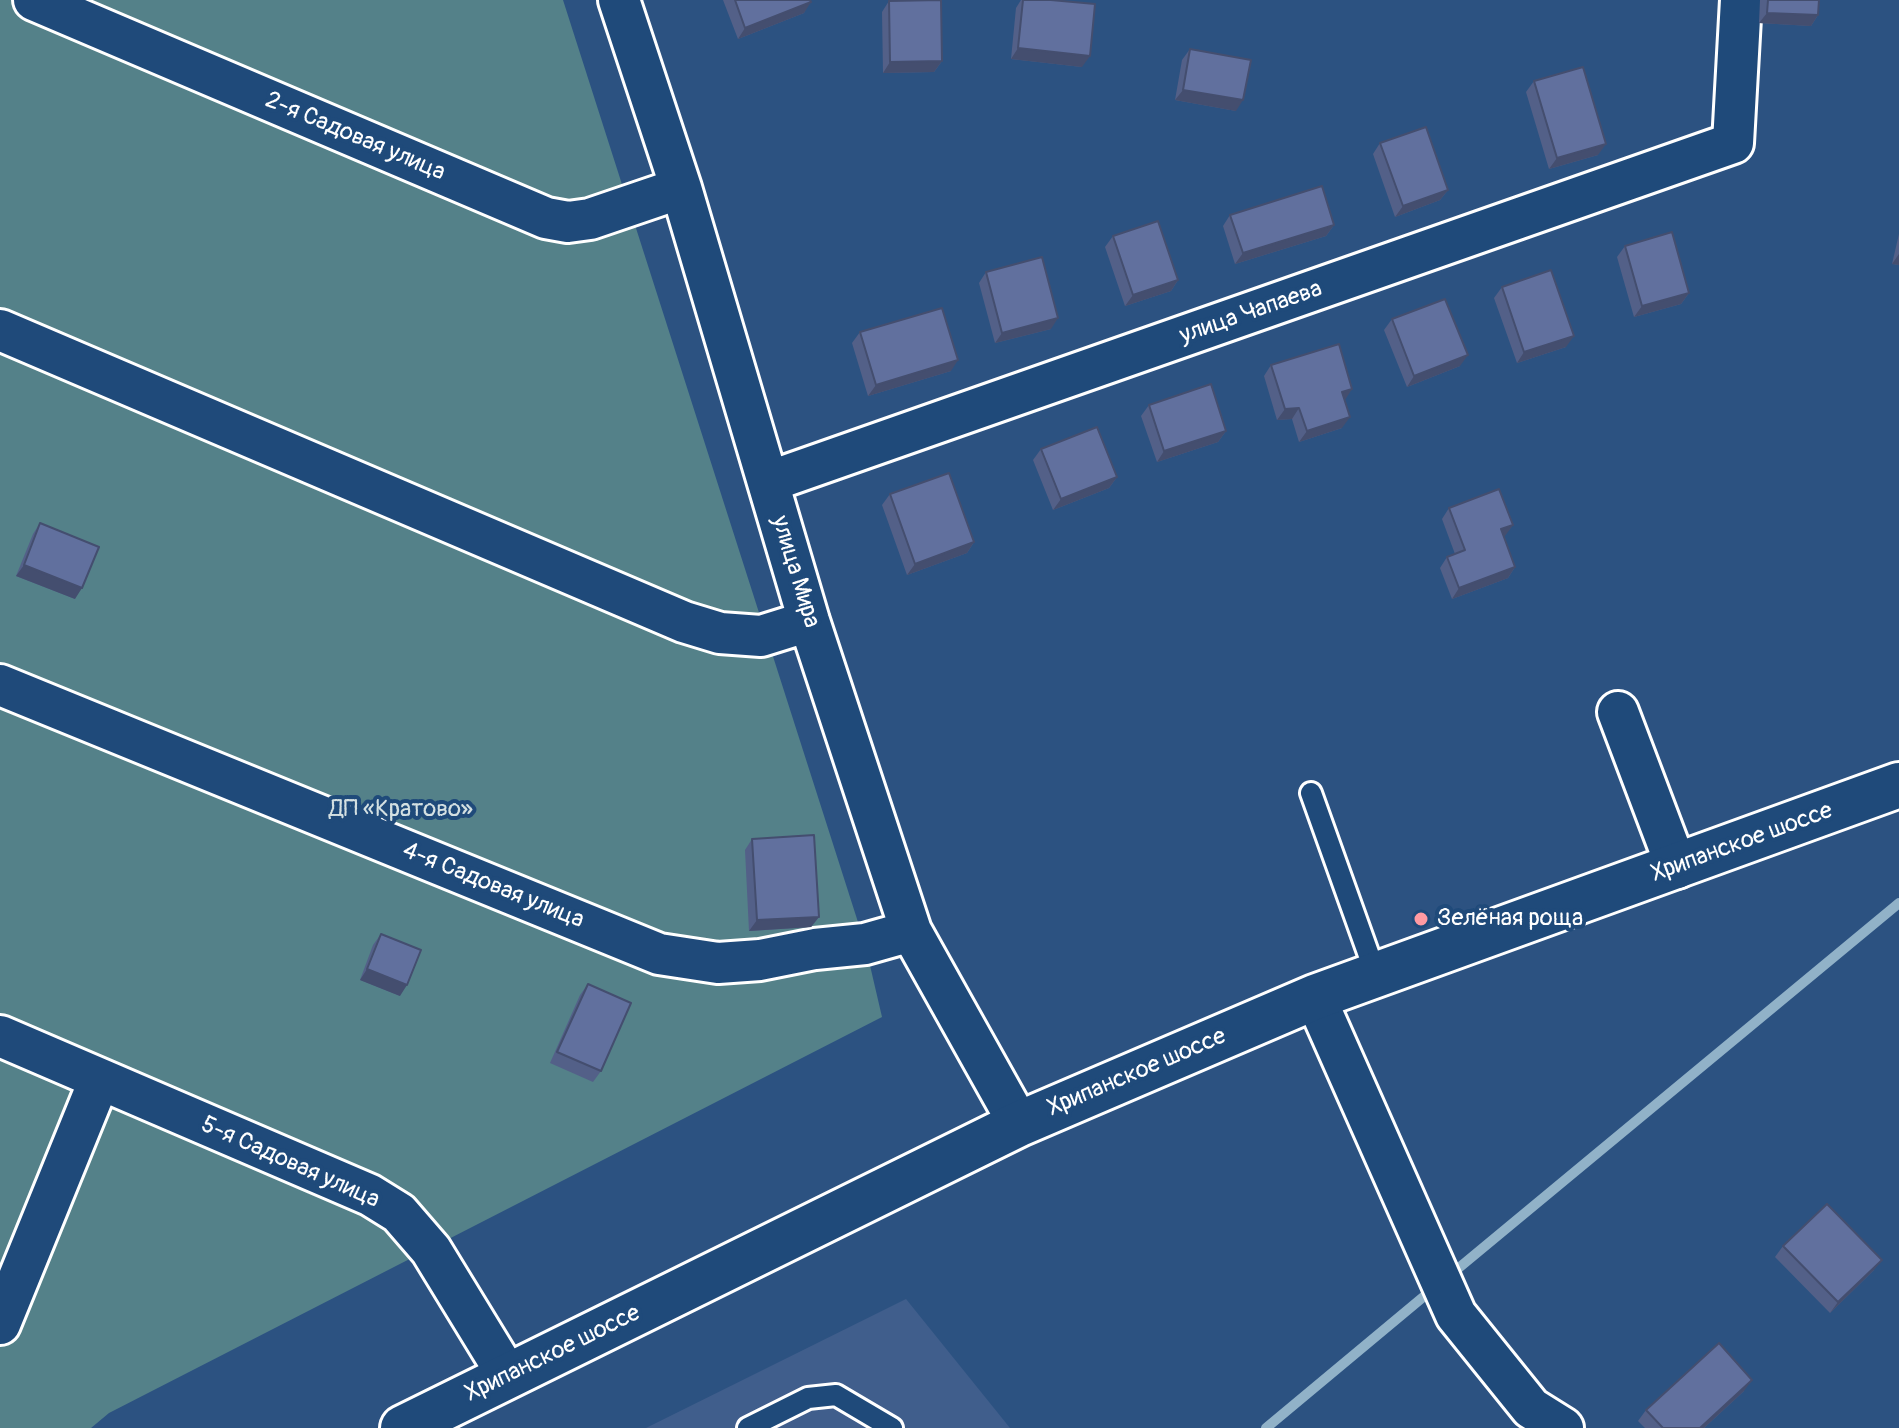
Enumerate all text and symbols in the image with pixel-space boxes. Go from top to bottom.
street label: 2-я Садовая улица [261,86,449,188]
street label: улица Чапаева [1176,275,1326,351]
street label: улица Мира [764,513,826,631]
park label: ДП «Кратово» [329,796,473,824]
street label: Хрипанское шоссе [1647,797,1837,889]
street label: 4-я Садовая улица [398,836,588,936]
place label: Зелёная роща [1437,905,1583,933]
marker: Зелёная роща [1412,910,1430,928]
street label: Хрипанское шоссе [1044,1022,1230,1124]
street label: 5-я Садовая улица [196,1111,384,1215]
street label: Хрипанское шоссе [461,1299,645,1409]

